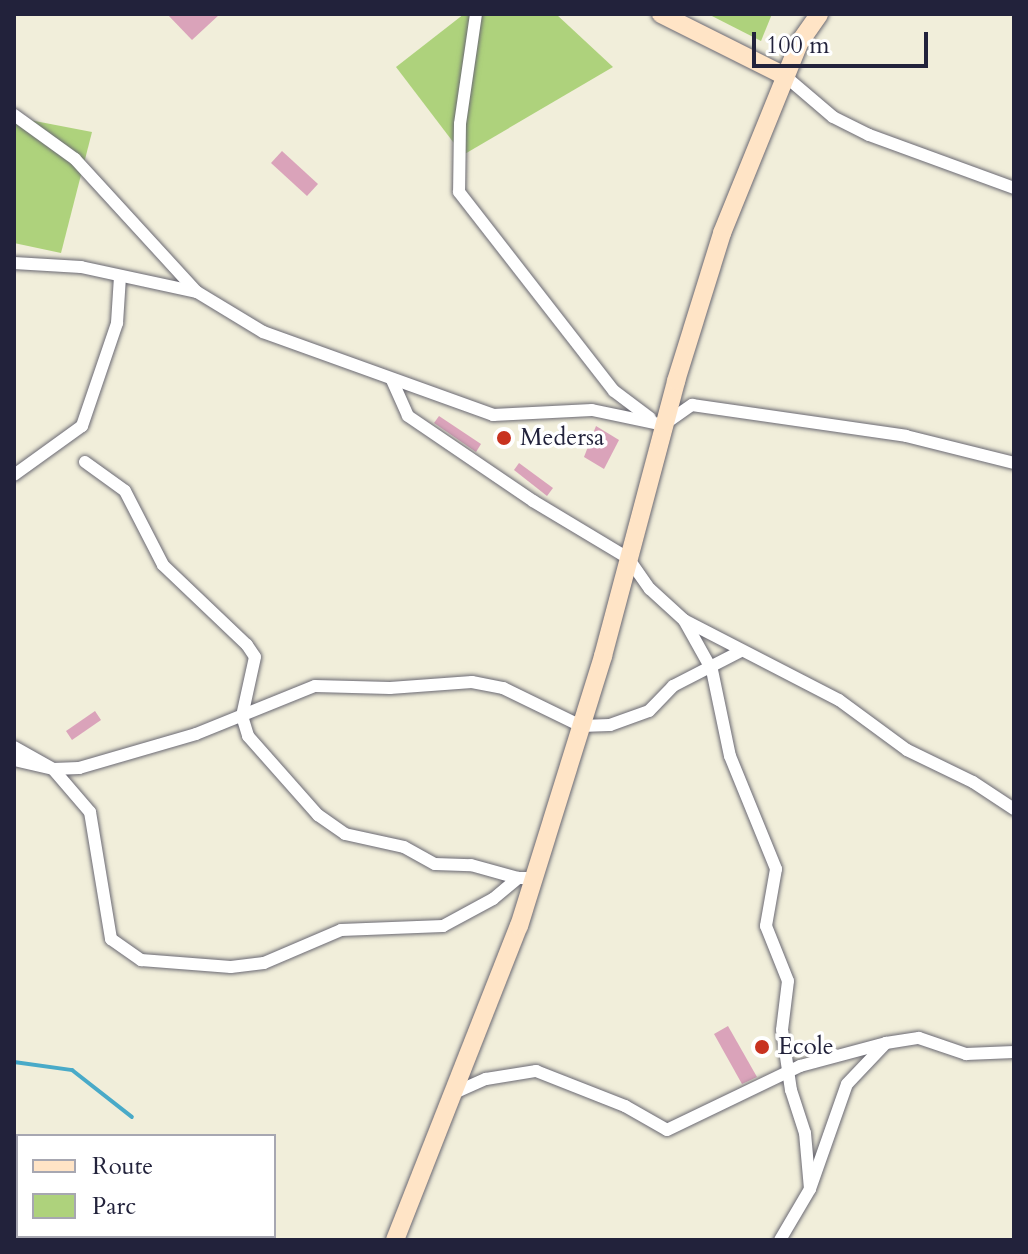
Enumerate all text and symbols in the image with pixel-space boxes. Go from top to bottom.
scale bar [756,16,932,66]
text: 100 m [766,29,830,62]
place label: Medersa [520,424,604,452]
marker: Medersa [495,429,513,447]
place label: Ecole [778,1033,834,1061]
marker: Ecole [753,1038,771,1056]
legend [16,1134,276,1238]
text: Route [92,1150,153,1183]
text: Parc [92,1190,136,1223]

